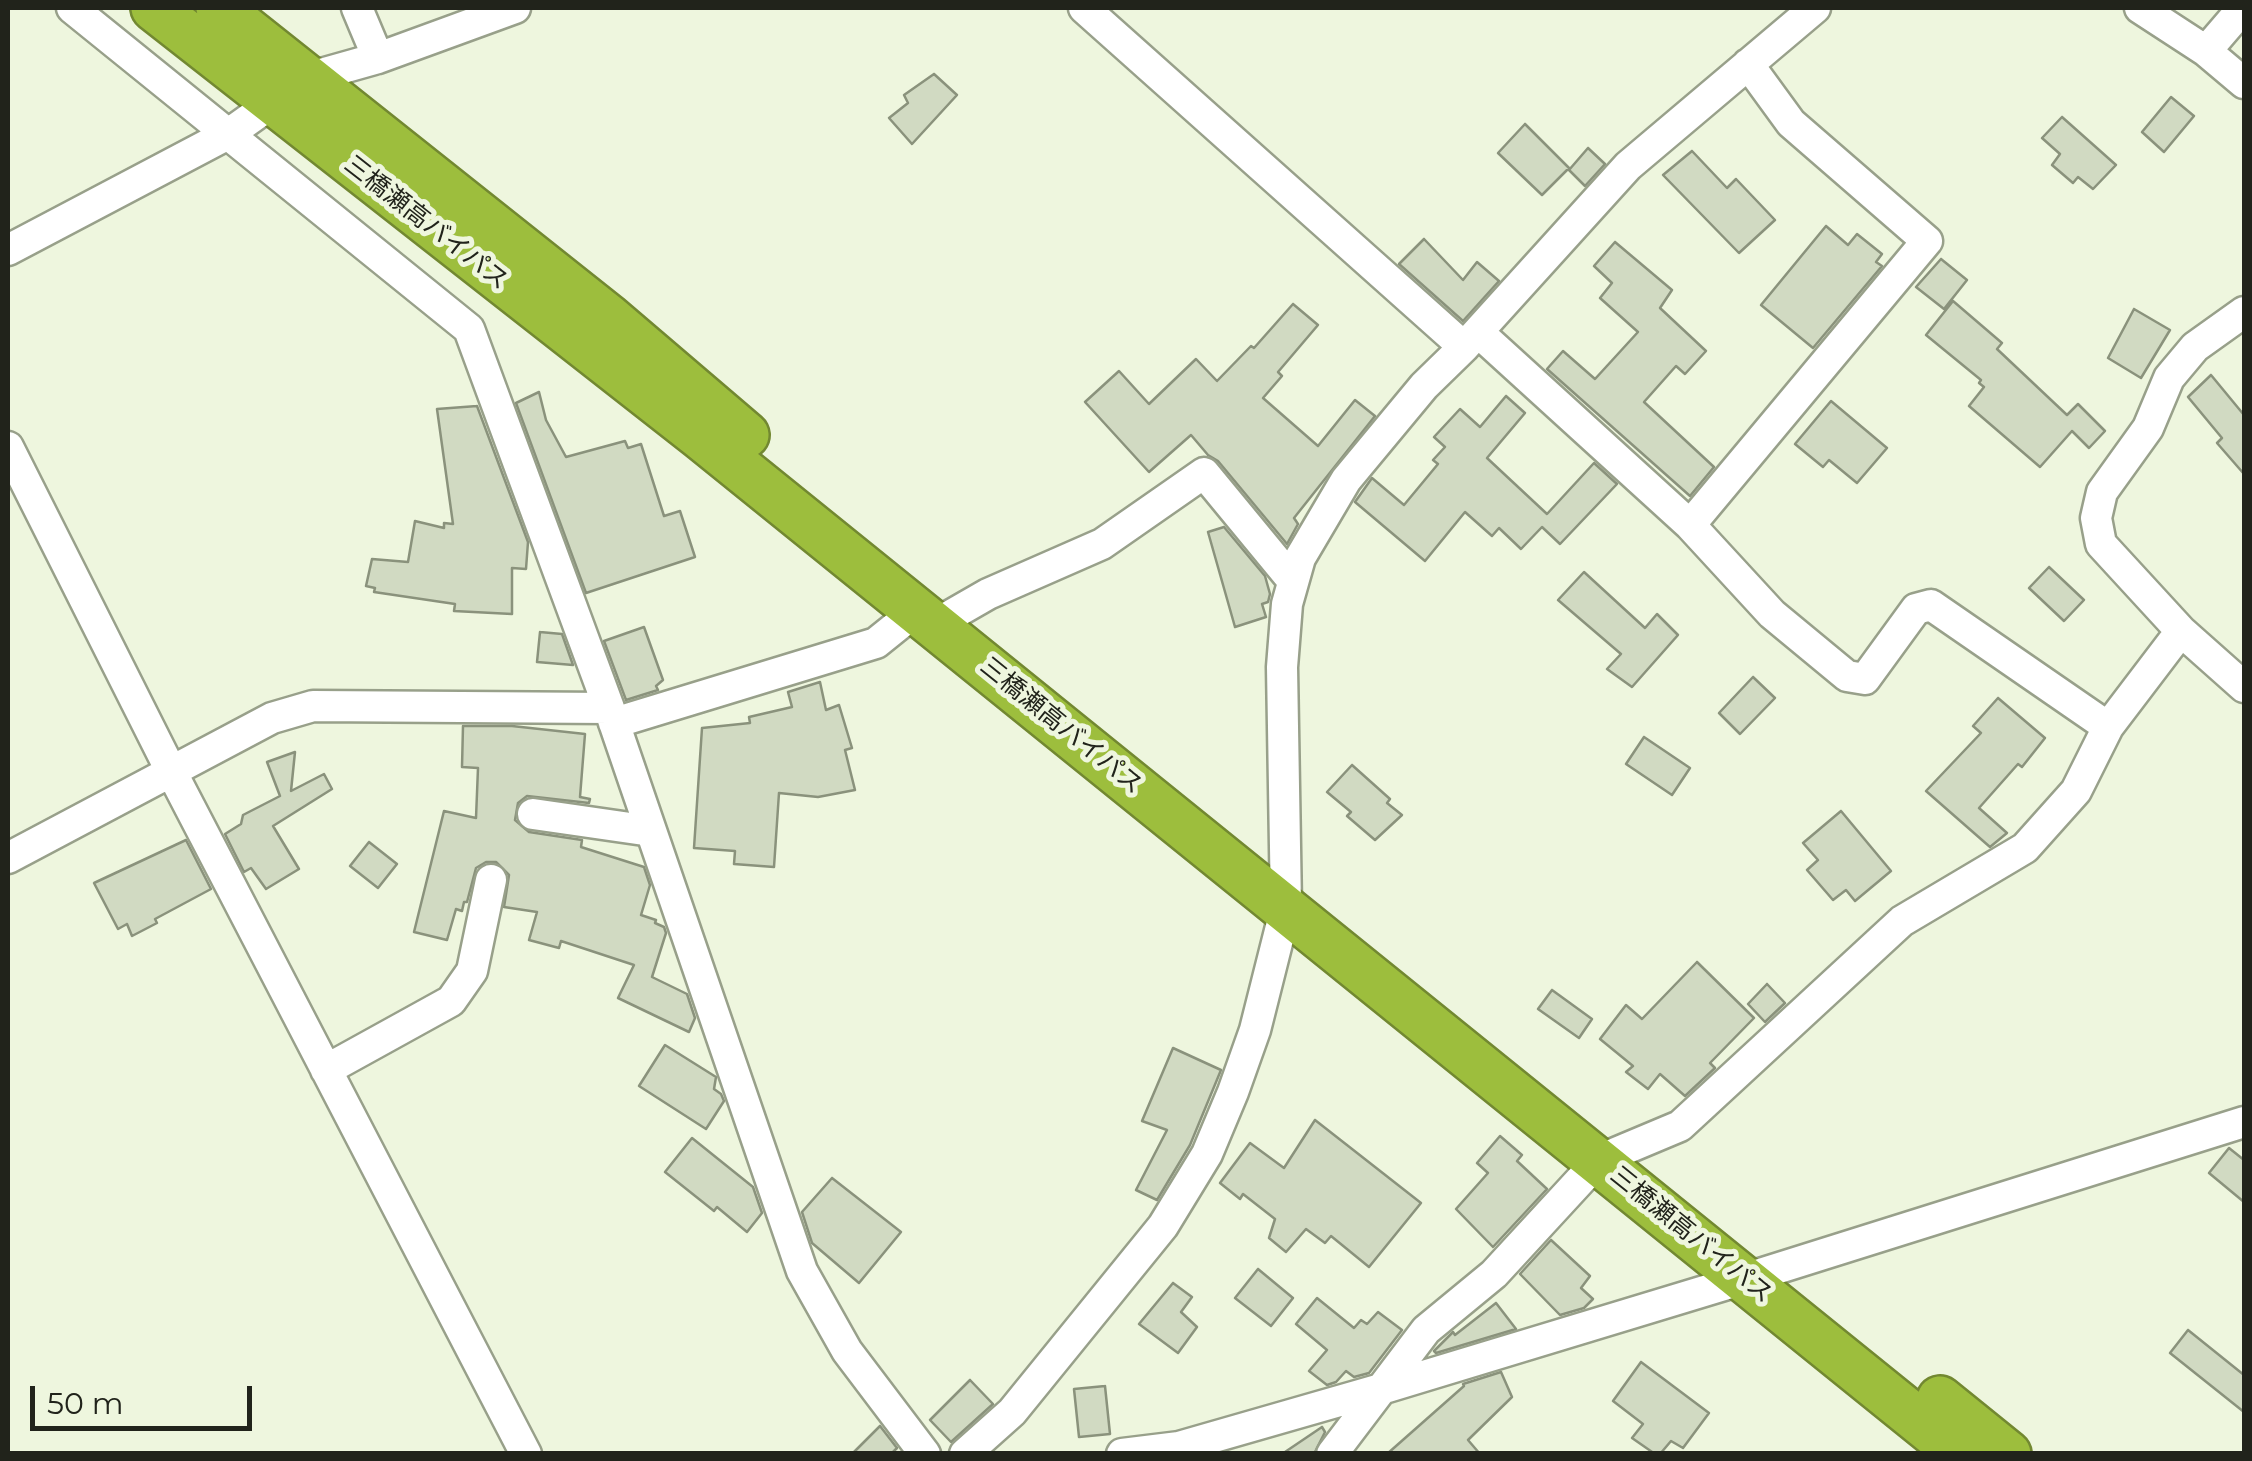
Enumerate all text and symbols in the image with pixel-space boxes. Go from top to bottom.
street label: 三橋瀬高バイパス [338,150,514,296]
street label: 三橋瀬高バイパス [974,651,1148,801]
street label: 三橋瀬高バイパス [1604,1160,1778,1310]
scale bar [35,1366,258,1428]
text: 50 m [47,1385,124,1422]

